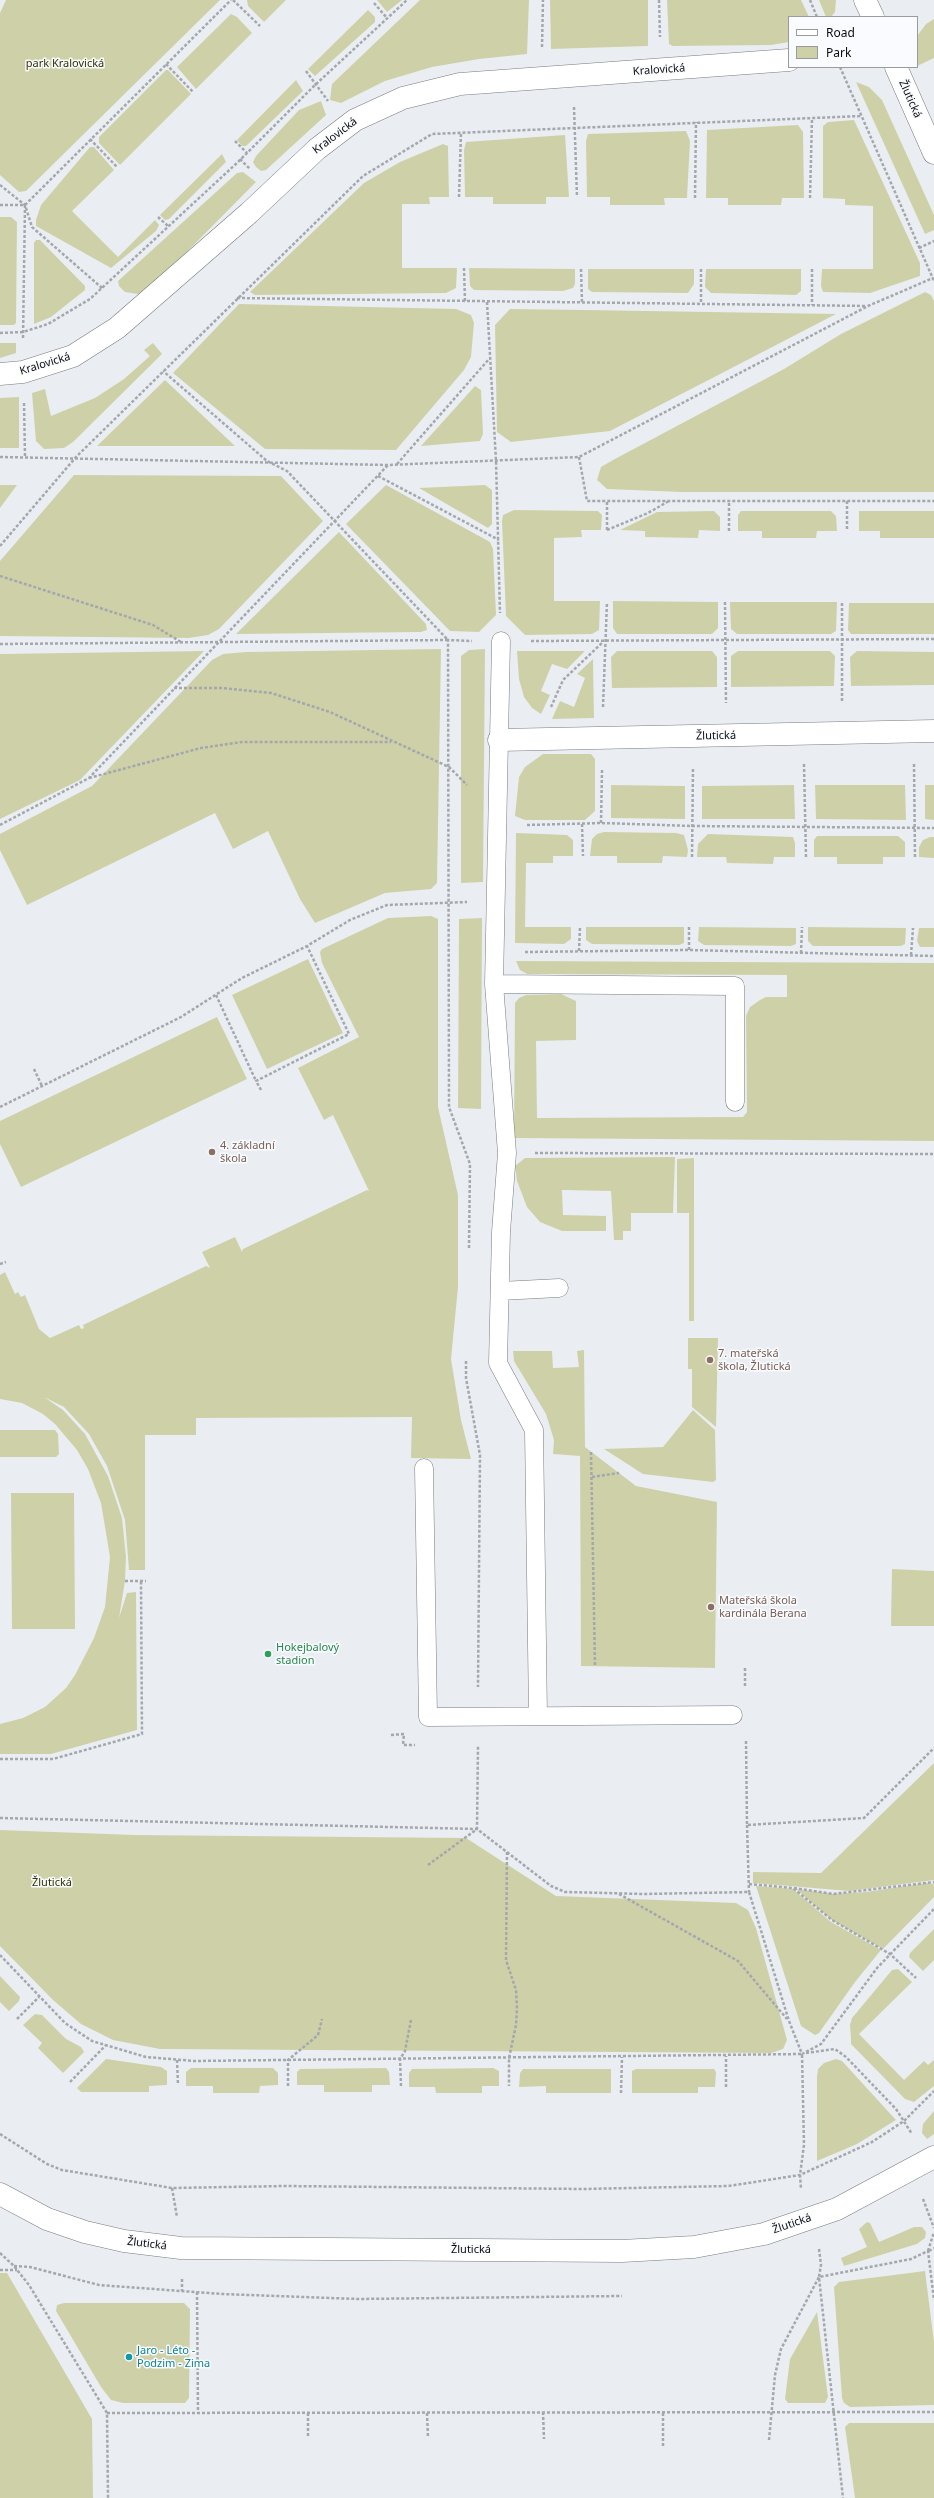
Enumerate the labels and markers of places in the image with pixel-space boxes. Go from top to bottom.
place label: 4. základní škola [220,1139,275,1165]
marker: 4. základní škola [207,1147,217,1157]
place label: 7. mateřská škola, Žlutická [718,1347,791,1373]
marker: 7. mateřská škola, Žlutická [705,1355,715,1365]
place label: Mateřská škola kardinála Berana [719,1594,807,1620]
marker: Mateřská škola kardinála Berana [706,1602,716,1612]
place label: Hokejbalový stadion [276,1641,339,1667]
marker: Hokejbalový stadion [263,1649,273,1659]
place label: Jaro - Léto - Podzim - Zima [137,2344,210,2370]
marker: Jaro - Léto - Podzim - Zima [124,2352,134,2362]

